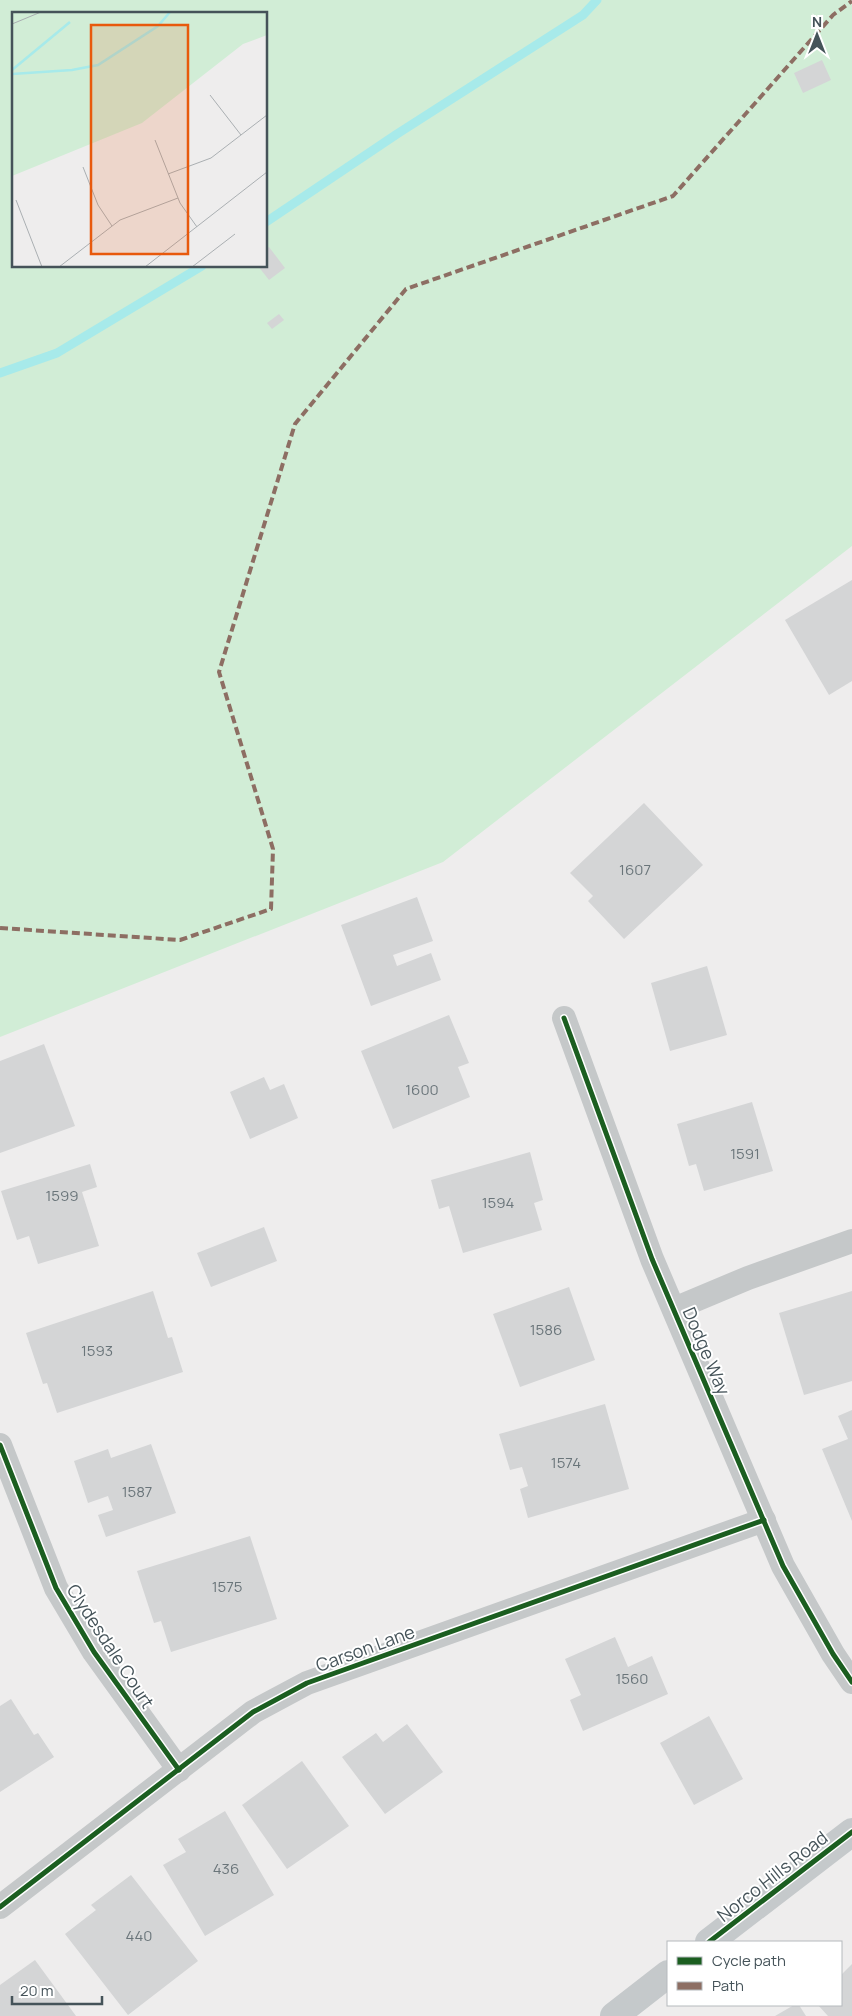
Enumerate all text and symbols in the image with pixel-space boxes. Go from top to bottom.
north arrow [792,10,842,60]
inset map [12,12,268,268]
text: N [812,12,822,31]
house number: 1607 [619,859,651,880]
house number: 1600 [405,1079,439,1100]
house number: 1591 [730,1143,760,1164]
house number: 1599 [45,1185,79,1206]
house number: 1594 [482,1192,514,1213]
street label: Dodge Way [678,1303,736,1399]
house number: 1586 [530,1319,562,1340]
house number: 1593 [81,1340,113,1361]
house number: 1574 [551,1452,581,1473]
house number: 1587 [122,1481,152,1502]
house number: 1575 [212,1576,242,1597]
street label: Clydesdale Court [62,1579,160,1713]
street label: Carson Lane [312,1619,418,1677]
house number: 1560 [616,1668,648,1689]
street label: Norco Hills Road [712,1825,832,1927]
house number: 436 [213,1858,239,1879]
house number: 440 [126,1925,153,1946]
legend [667,1941,842,2006]
text: Cycle path [712,1950,786,1971]
scale bar [12,1974,102,2006]
text: Path [712,1975,744,1996]
text: 20 m [20,1980,53,2001]

